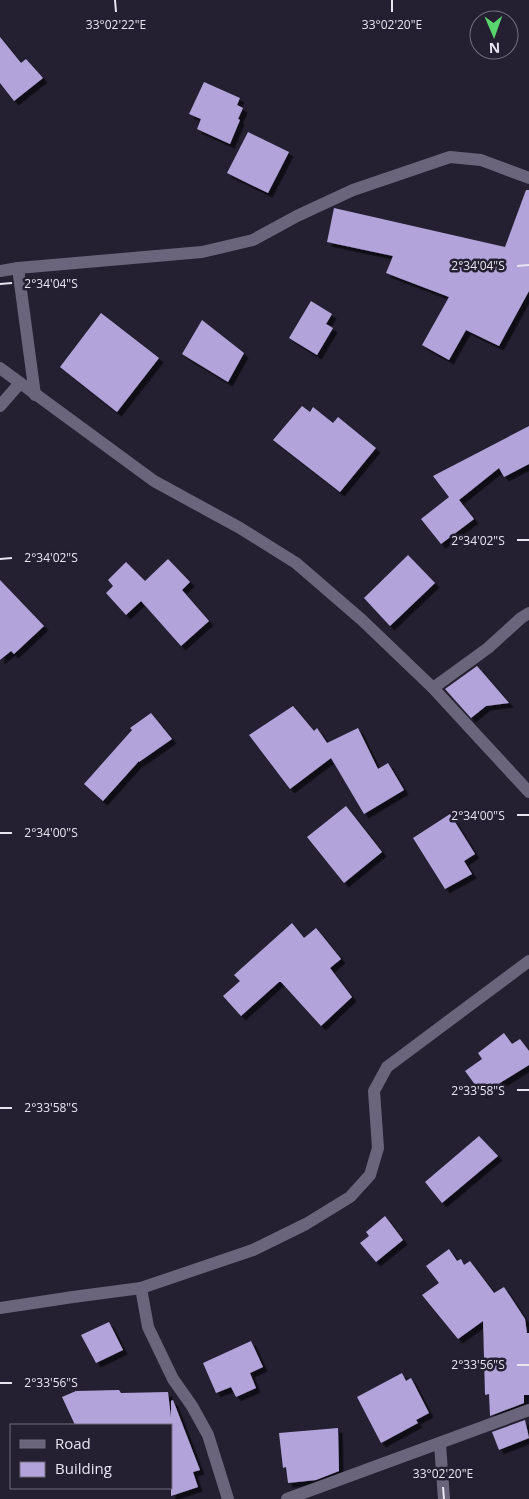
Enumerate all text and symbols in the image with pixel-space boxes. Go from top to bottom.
north arrow [469,10,519,60]
text: 33°02'22"E [86,16,146,33]
text: 33°02'20"E [362,16,422,33]
text: N [488,39,500,58]
text: 2°34'04"S [451,257,505,274]
text: 2°34'04"S [24,275,78,292]
text: 2°34'02"S [451,532,505,549]
text: 2°34'02"S [24,549,78,566]
text: 2°34'00"S [451,807,505,824]
text: 2°34'00"S [24,824,78,841]
text: 2°33'58"S [451,1082,505,1099]
text: 2°33'58"S [24,1099,78,1116]
text: 2°33'56"S [451,1356,505,1373]
text: 2°33'56"S [24,1374,78,1391]
legend [10,1424,172,1489]
text: Road [55,1433,91,1453]
text: Building [55,1458,112,1478]
text: 33°02'20"E [413,1465,473,1482]

